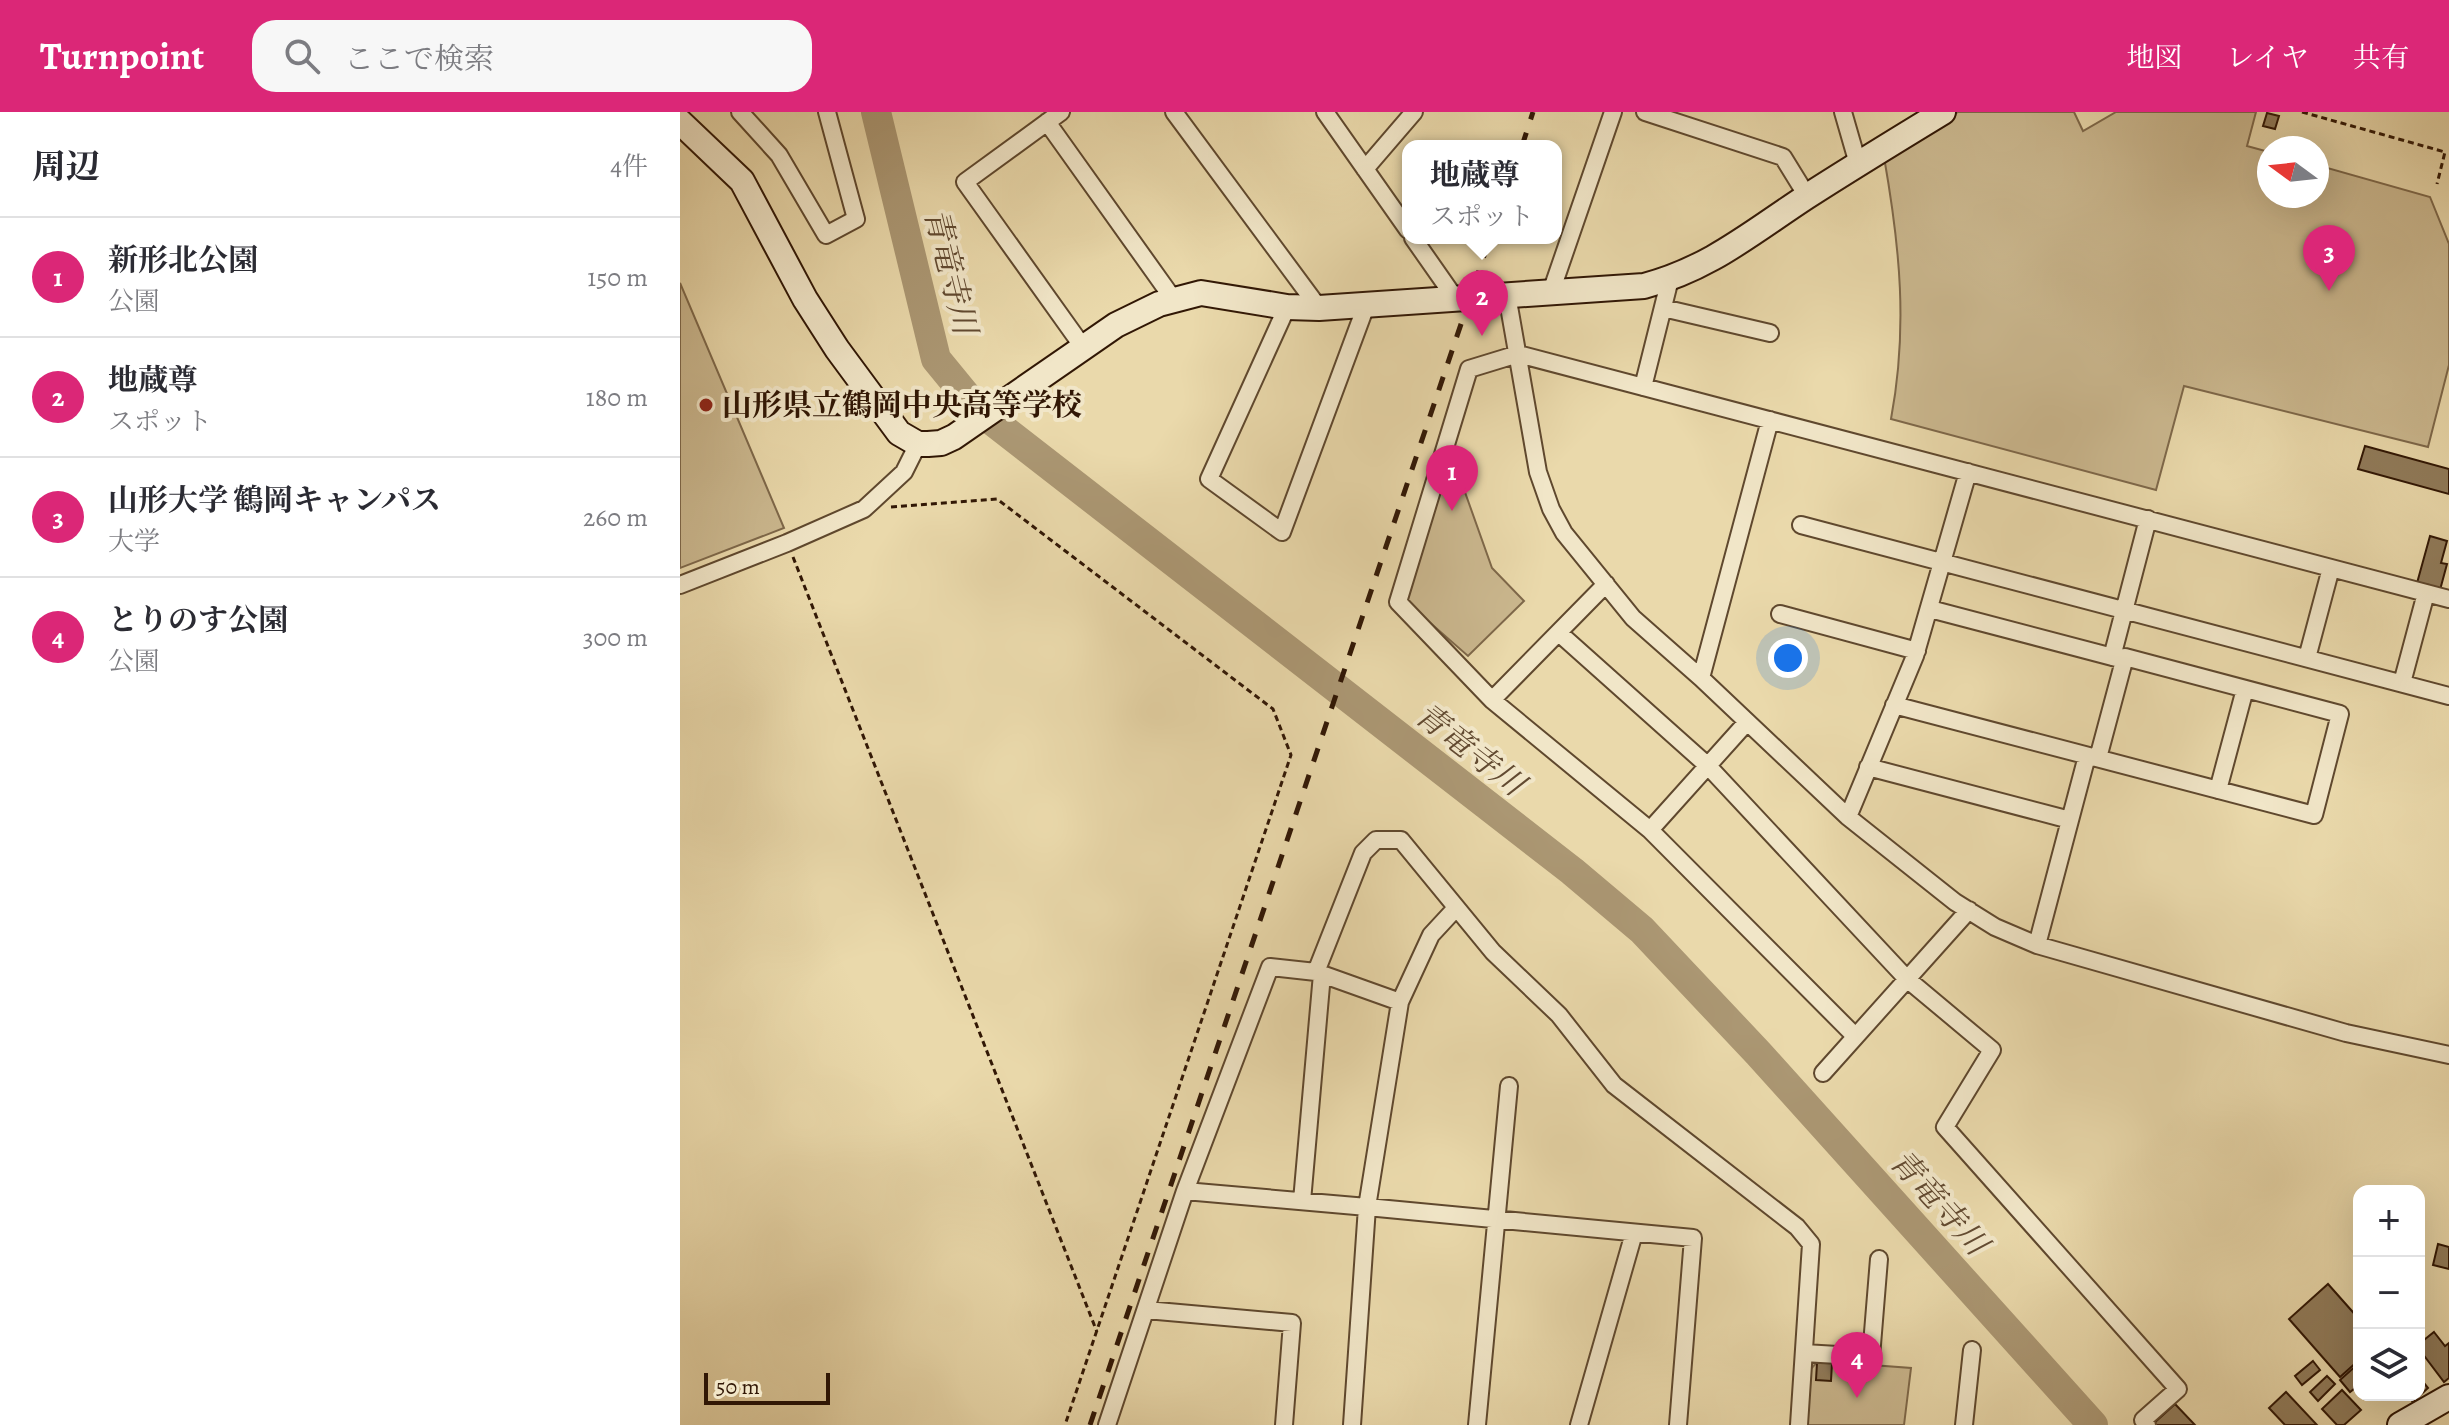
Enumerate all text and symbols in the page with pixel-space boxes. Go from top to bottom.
search box [252,20,812,92]
text: Turnpoint [40,30,204,82]
icon: search [280,34,324,78]
text: ここで検索 [344,39,494,79]
text: 地図 [2126,39,2182,77]
text: レイヤ [2226,39,2309,77]
text: 共有 [2353,39,2409,77]
north arrow [2257,136,2329,208]
popup [1402,140,1562,244]
text: 周辺 [32,143,100,190]
text: 4件 [610,149,648,184]
text: 地蔵尊 [1430,155,1520,195]
text: スポット [1430,199,1534,234]
water label: 青竜寺川 [914,204,989,341]
pin: 3 [2303,225,2355,291]
text: 新形北公園 [108,240,258,280]
text: 1 [53,260,63,295]
text: 150 m [587,260,648,295]
pin: 2 [1456,270,1508,336]
text: 公園 [108,284,160,319]
text: 地蔵尊 [108,360,198,400]
text: 2 [52,380,64,415]
text: 180 m [586,380,648,415]
place label: 山形県立鶴岡中央高等学校 [722,385,1082,425]
marker: 山形県立鶴岡中央高等学校 [697,396,715,414]
text: スポット [108,404,212,439]
pin: 1 [1426,445,1478,511]
text: 山形大学 鶴岡キャンパス [108,480,441,520]
text: 3 [52,500,64,535]
text: 260 m [583,500,648,535]
text: 大学 [108,524,160,559]
text: とりのす公園 [108,600,288,640]
text: 4 [52,620,64,655]
text: 300 m [583,620,648,655]
your location [1768,638,1808,678]
text: 公園 [108,644,160,679]
water label: 青竜寺川 [1406,692,1536,808]
water label: 青竜寺川 [1880,1140,2000,1267]
map controls [2353,1185,2425,1401]
button: + [2353,1185,2425,1257]
button: − [2353,1257,2425,1329]
button: layers [2353,1329,2425,1401]
pin: 4 [1831,1332,1883,1398]
scale bar [704,1369,830,1405]
text: 50 m [716,1372,760,1402]

